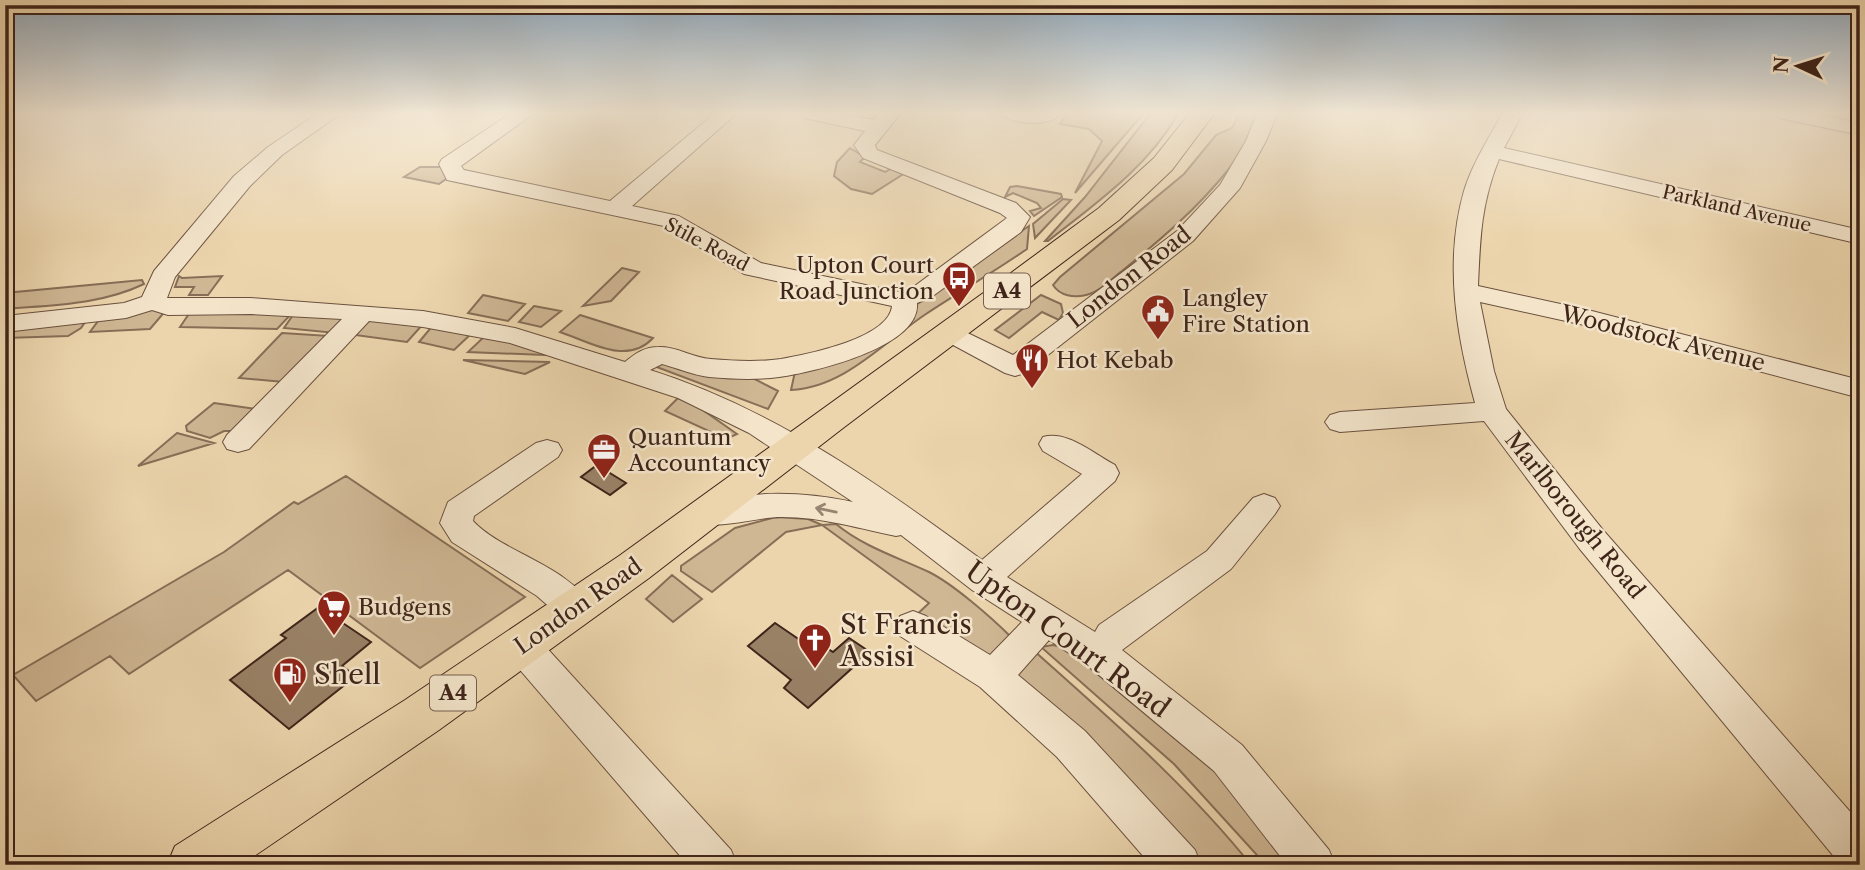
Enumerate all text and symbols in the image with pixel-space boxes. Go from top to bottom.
north arrow [1764,32,1834,102]
text: N [1769,56,1794,74]
street label: Parkland Avenue [1660,180,1814,237]
street label: Stile Road [661,213,753,276]
street label: London Road [1062,220,1196,334]
place label: Upton Court Road Junction [779,251,934,305]
bus stop icon: Upton Court Road Junction [940,259,978,308]
road number: A4 [984,274,1030,308]
place label: Langley Fire Station [1182,284,1310,338]
public building icon: Langley Fire Station [1139,292,1177,341]
street label: Woodstock Avenue [1557,299,1768,377]
restaurant icon: Hot Kebab [1013,341,1051,390]
place label: Hot Kebab [1056,346,1174,374]
place label: Quantum Accountancy [627,423,771,477]
street label: Marlborough Road [1499,426,1651,604]
office icon: Quantum Accountancy [585,431,623,480]
one-way arrow [815,502,838,516]
street label: London Road [509,552,647,660]
street label: Upton Court Road [959,553,1177,725]
supermarket icon: Budgens [315,588,353,637]
place label: Budgens [358,593,452,621]
place label: St Francis Assisi [839,607,972,673]
church icon: St Francis Assisi [796,621,834,670]
fuel station icon: Shell [271,655,309,704]
place label: Shell [314,657,381,691]
road number: A4 [430,676,476,710]

